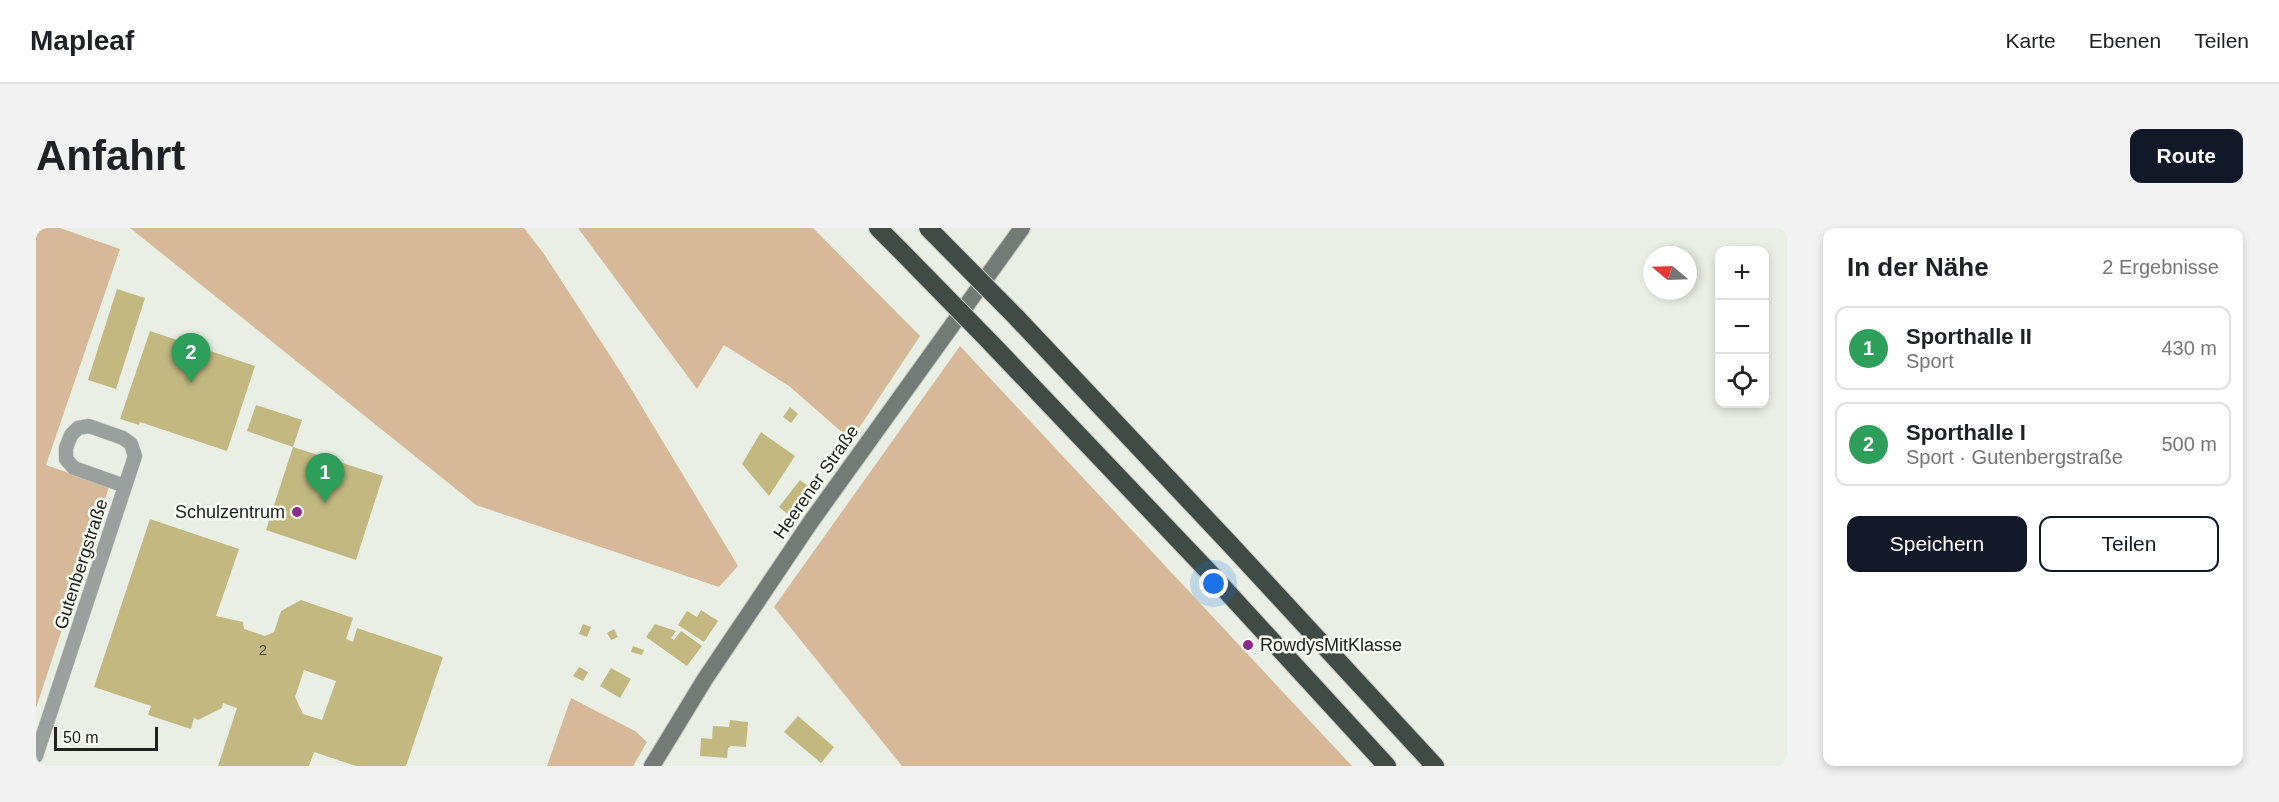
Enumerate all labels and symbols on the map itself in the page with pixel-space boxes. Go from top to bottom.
north arrow [1643,246,1697,300]
pin: 2 [172,334,210,383]
street label: Heerener Straße [769,421,863,543]
pin: 1 [306,454,344,503]
street label: Gutenbergstraße [50,496,112,632]
place label: Schulzentrum [175,502,285,522]
marker: Schulzentrum [290,505,304,519]
your location [1199,569,1228,598]
place label: RowdysMitKlasse [1260,635,1402,655]
marker: RowdysMitKlasse [1241,638,1255,652]
house number: 2 [259,641,267,658]
scale bar [54,724,158,752]

